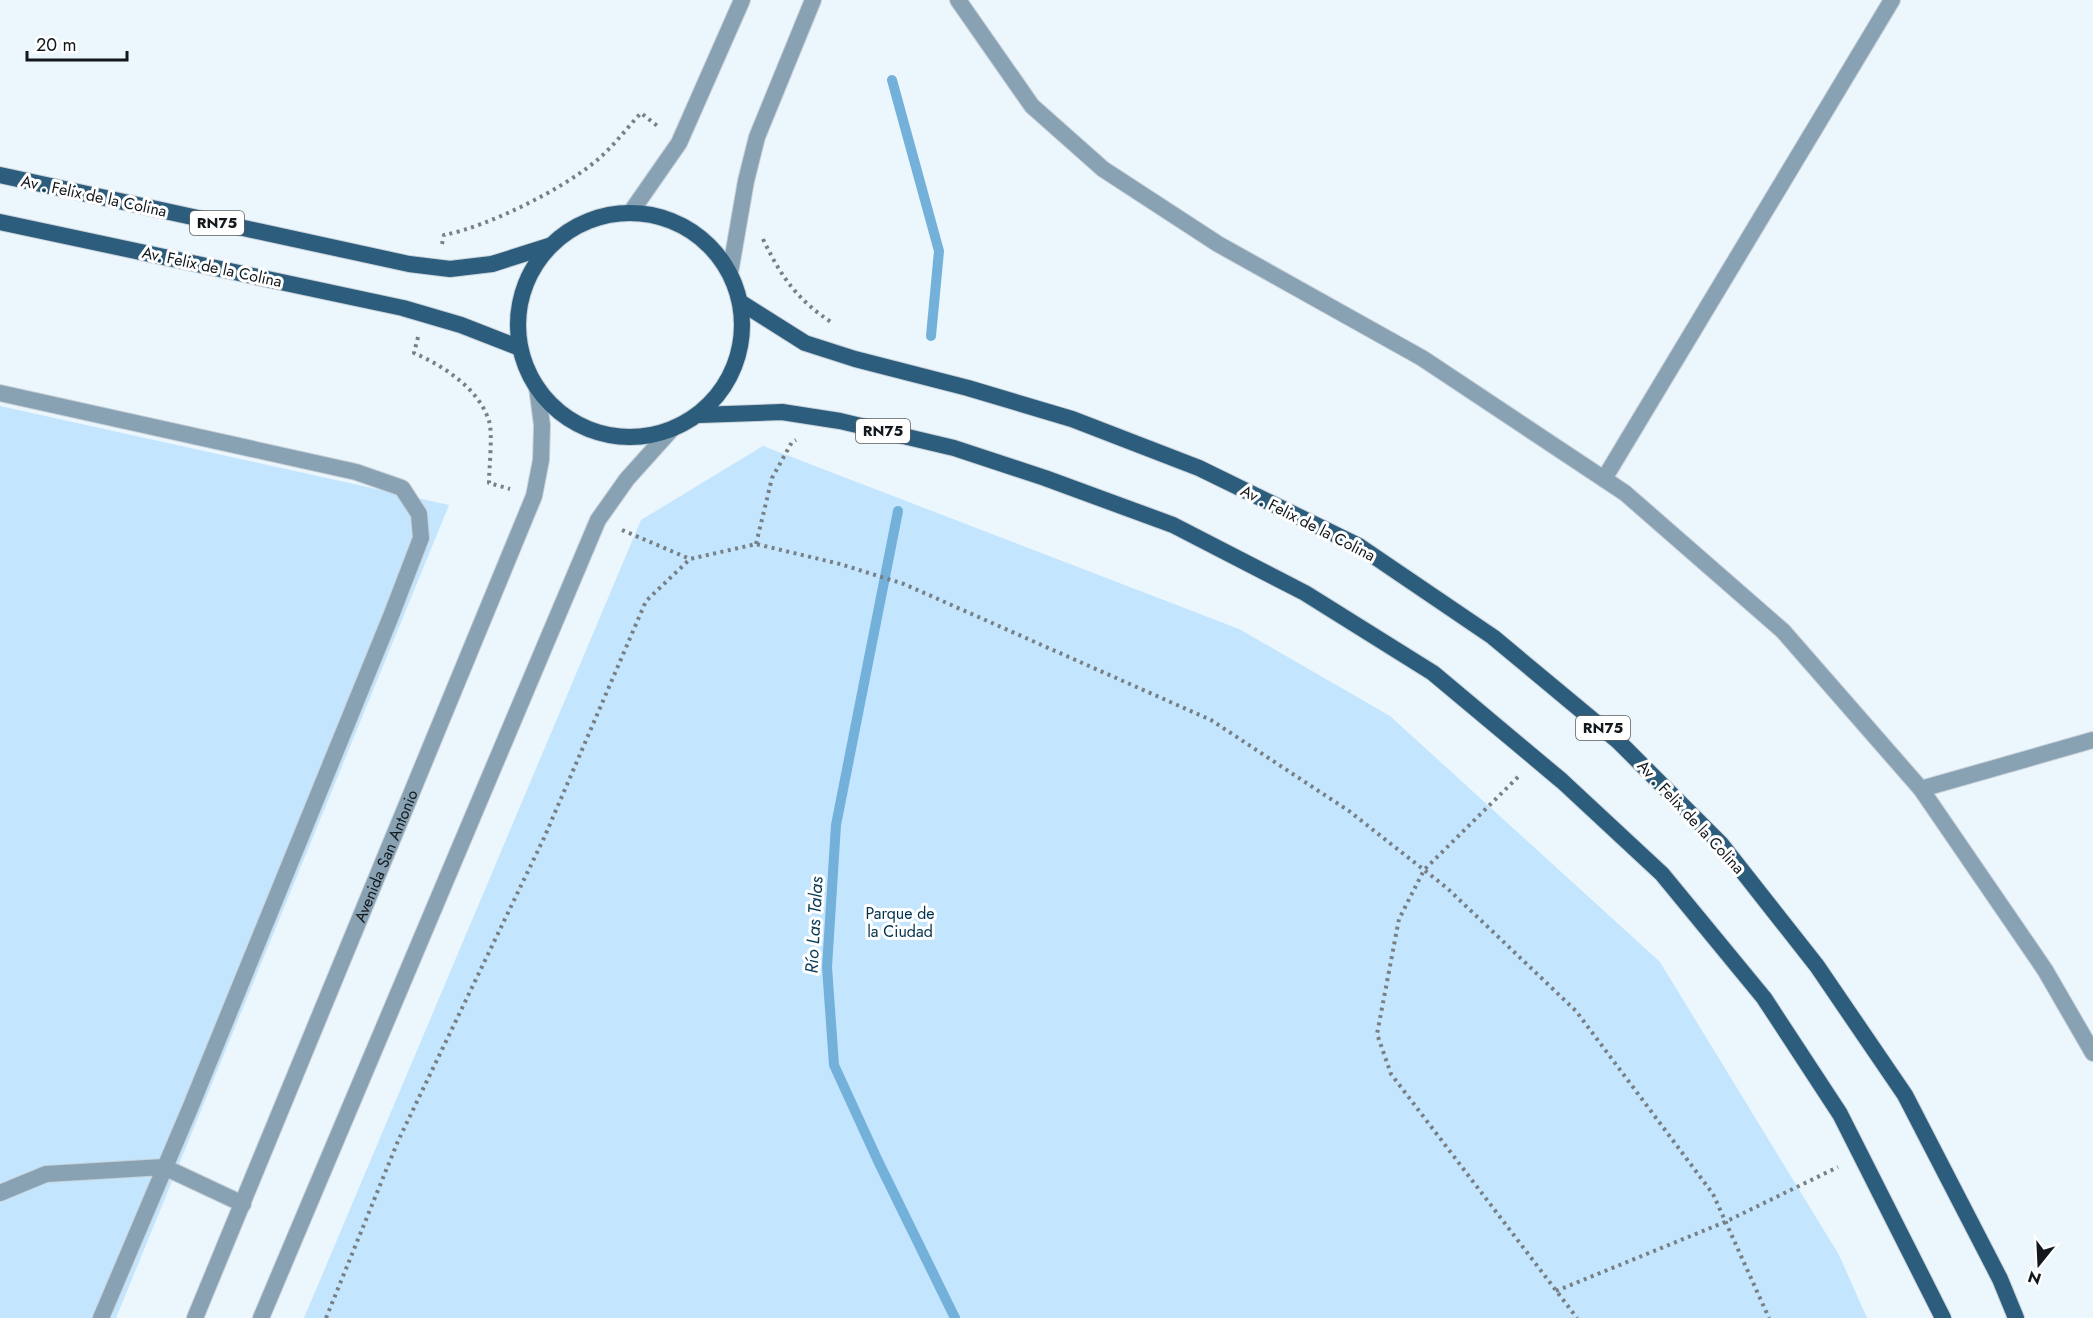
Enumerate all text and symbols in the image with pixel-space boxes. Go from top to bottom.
scale bar [27,24,128,62]
text: 20 m [36,32,76,58]
street label: Av . Felix de la Colina [19,169,169,223]
road number: RN75 [190,211,244,235]
street label: Av. Felix de la Colina [140,241,284,293]
road number: RN75 [856,419,910,443]
street label: Av . Felix de la Colina [1237,479,1379,567]
road number: RN75 [1576,716,1630,740]
street label: Av . Felix de la Colina [1632,755,1750,879]
street label: Avenida San Antonio [348,786,423,926]
water label: Río Las Talas [798,875,830,974]
park label: Parque de la Ciudad [865,902,935,943]
north arrow [2009,1234,2069,1294]
text: N [2025,1265,2044,1291]

